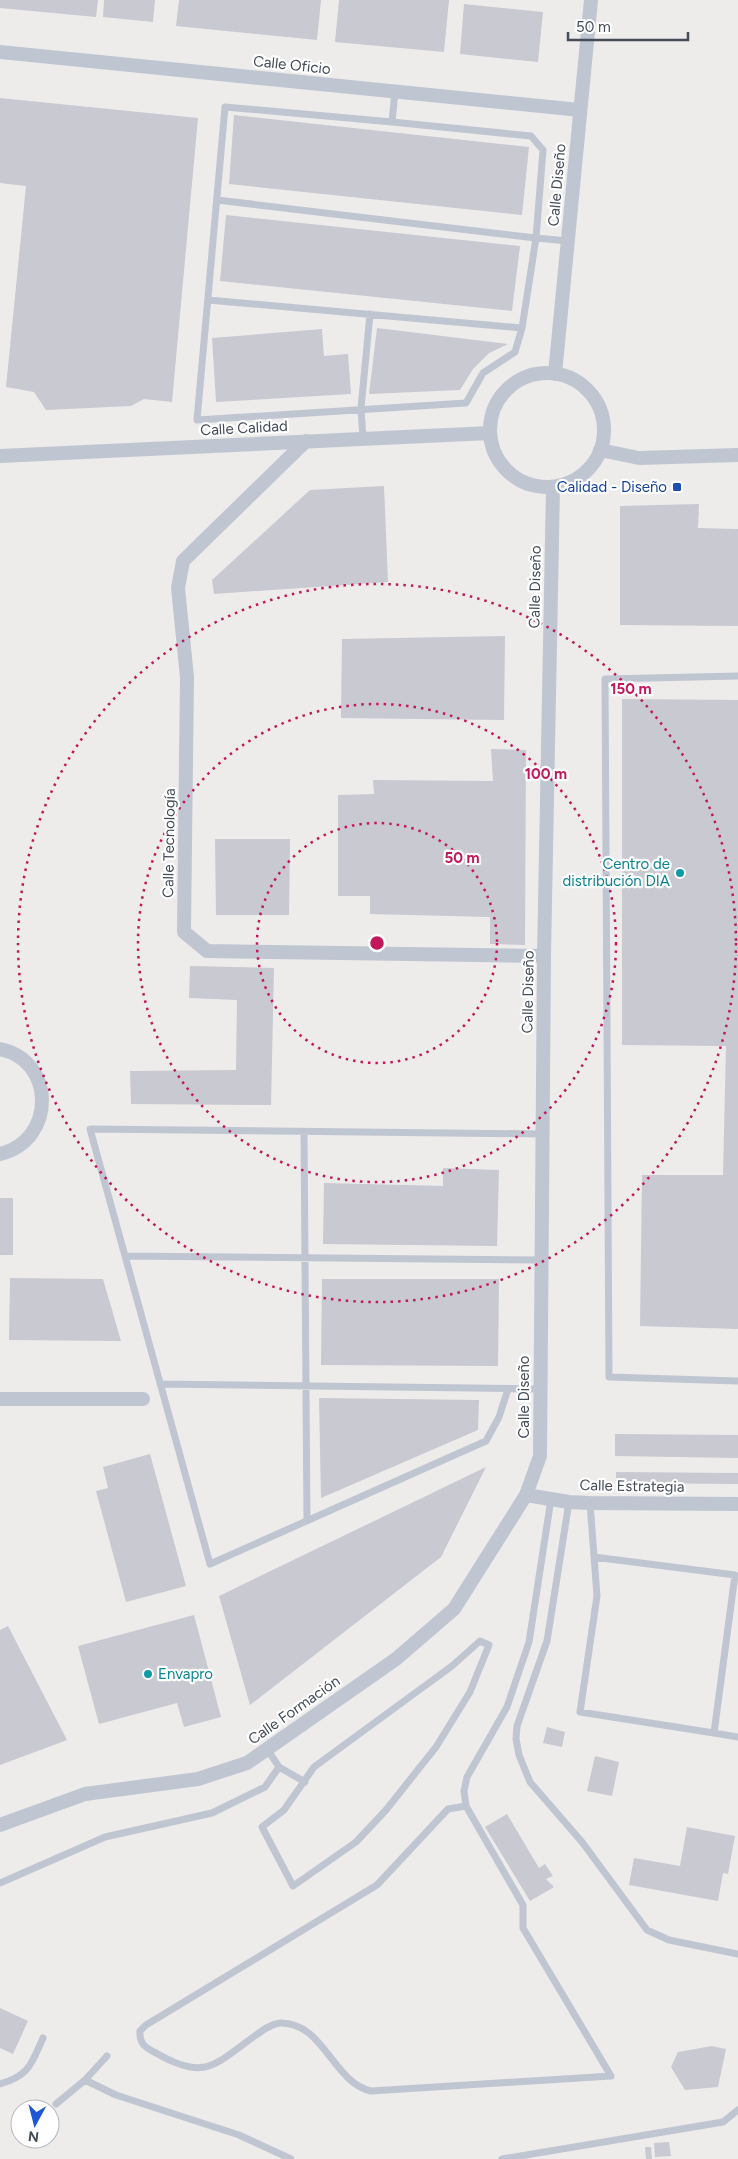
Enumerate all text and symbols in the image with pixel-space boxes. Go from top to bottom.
scale bar [568,10,688,42]
text: 50 m [576,18,611,36]
street label: Calle Oficio [252,52,332,78]
street label: Calle Diseño [544,143,570,227]
street label: Calle Calidad [200,417,288,439]
place label: Calidad - Diseño [557,478,667,496]
marker: Calidad - Diseño [671,481,683,493]
street label: Calle Diseño [525,545,545,629]
text: 150 m [610,680,652,698]
text: 100 m [525,765,567,783]
street label: Calle Tecnología [159,788,179,898]
text: 50 m [444,849,480,867]
place label: Centro de distribución DIA [562,855,670,890]
marker: Centro de distribución DIA [674,867,686,879]
centre of rings [368,934,386,952]
street label: Calle Diseño [518,950,538,1034]
street label: Calle Diseño [515,1355,533,1439]
street label: Calle Estrategia [579,1476,685,1496]
place label: Envapro [158,1665,213,1683]
marker: Envapro [142,1668,154,1680]
street label: Calle Formación [245,1672,343,1748]
north arrow [10,2099,60,2149]
text: N [27,2127,40,2146]

